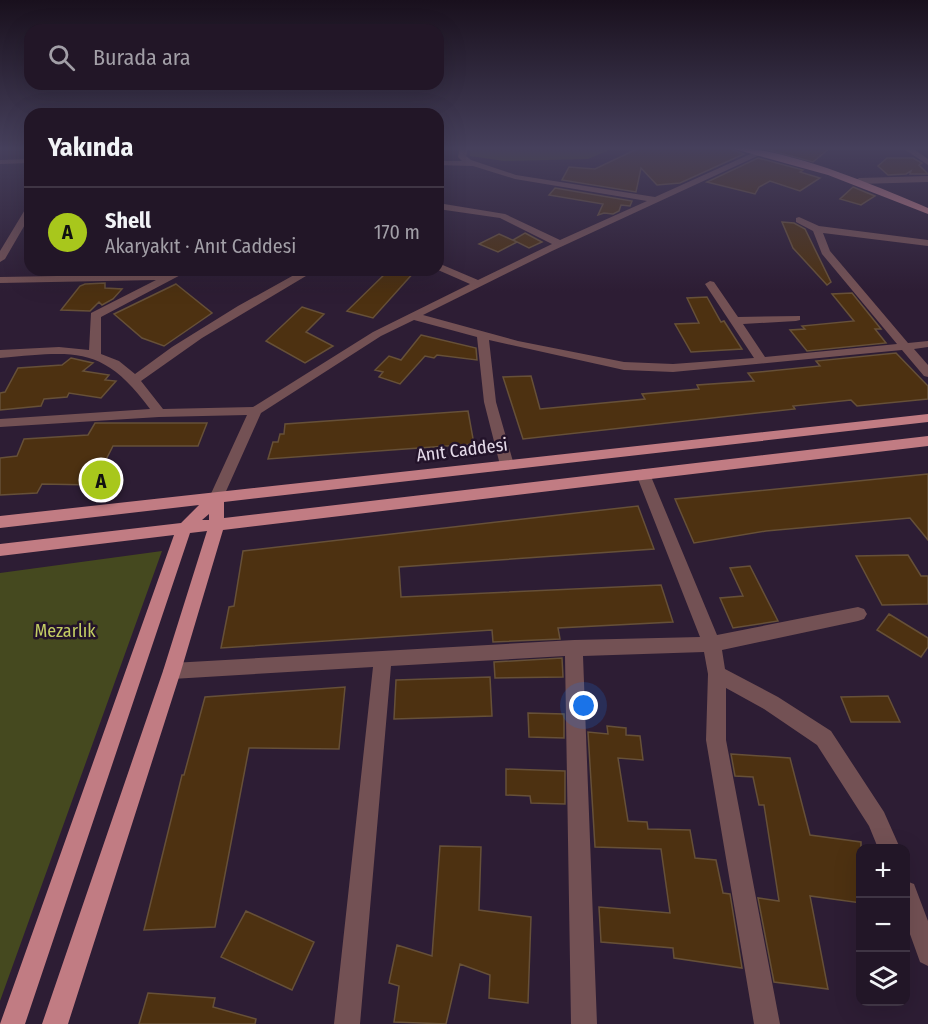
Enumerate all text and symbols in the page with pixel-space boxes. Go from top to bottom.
search box [24,24,444,90]
icon: search [45,41,78,74]
text: Burada ara [93,44,191,71]
text: Yakında [48,132,133,163]
text: Shell [105,207,151,234]
text: A [62,220,73,244]
text: 170 m [374,220,420,244]
text: Akaryakıt · Anıt Caddesi [105,234,296,258]
street label: Anıt Caddesi [415,433,509,467]
pin: A [82,458,120,502]
park label: Mezarlık [34,620,96,642]
your location [569,691,598,720]
map controls [856,844,910,1006]
button: + [856,844,910,898]
button: − [856,898,910,952]
button: layers [856,952,910,1006]

